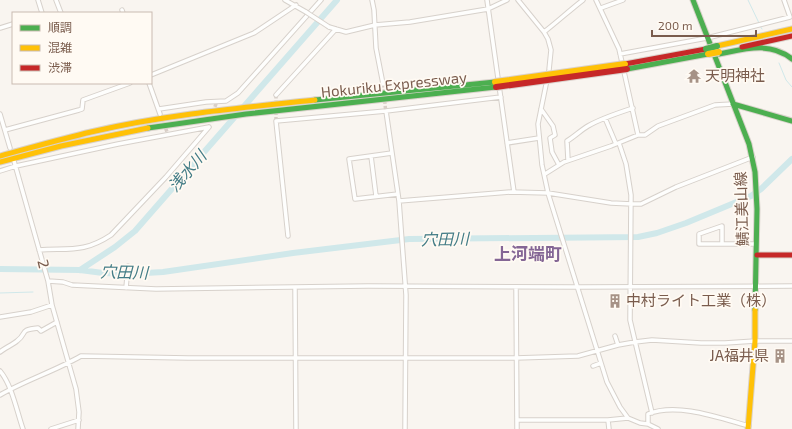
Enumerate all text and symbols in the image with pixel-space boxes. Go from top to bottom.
legend [12,12,152,84]
scale bar [652,12,756,38]
text: 200 m [658,18,692,32]
text: 順調 [48,20,72,34]
text: 混雑 [48,40,72,54]
text: 渋滞 [48,60,72,74]
place label: 天明神社 [705,66,765,84]
street label: Hokuriku Expressway [320,67,468,101]
temple icon: 天明神社 [686,68,702,84]
water label: 浅水川 [164,145,211,195]
street label: 鯖江美山線 [731,171,751,247]
water label: 穴田川 [421,229,471,248]
district label: 上河端町 [494,243,562,263]
street label: 2 [34,257,54,270]
water label: 穴田川 [100,262,150,281]
place label: 中村ライト工業（株） [626,291,776,309]
building icon: 中村ライト工業（株） [607,293,623,309]
place label: JA福井県 [710,346,769,364]
building icon: JA福井県 [772,348,788,364]

